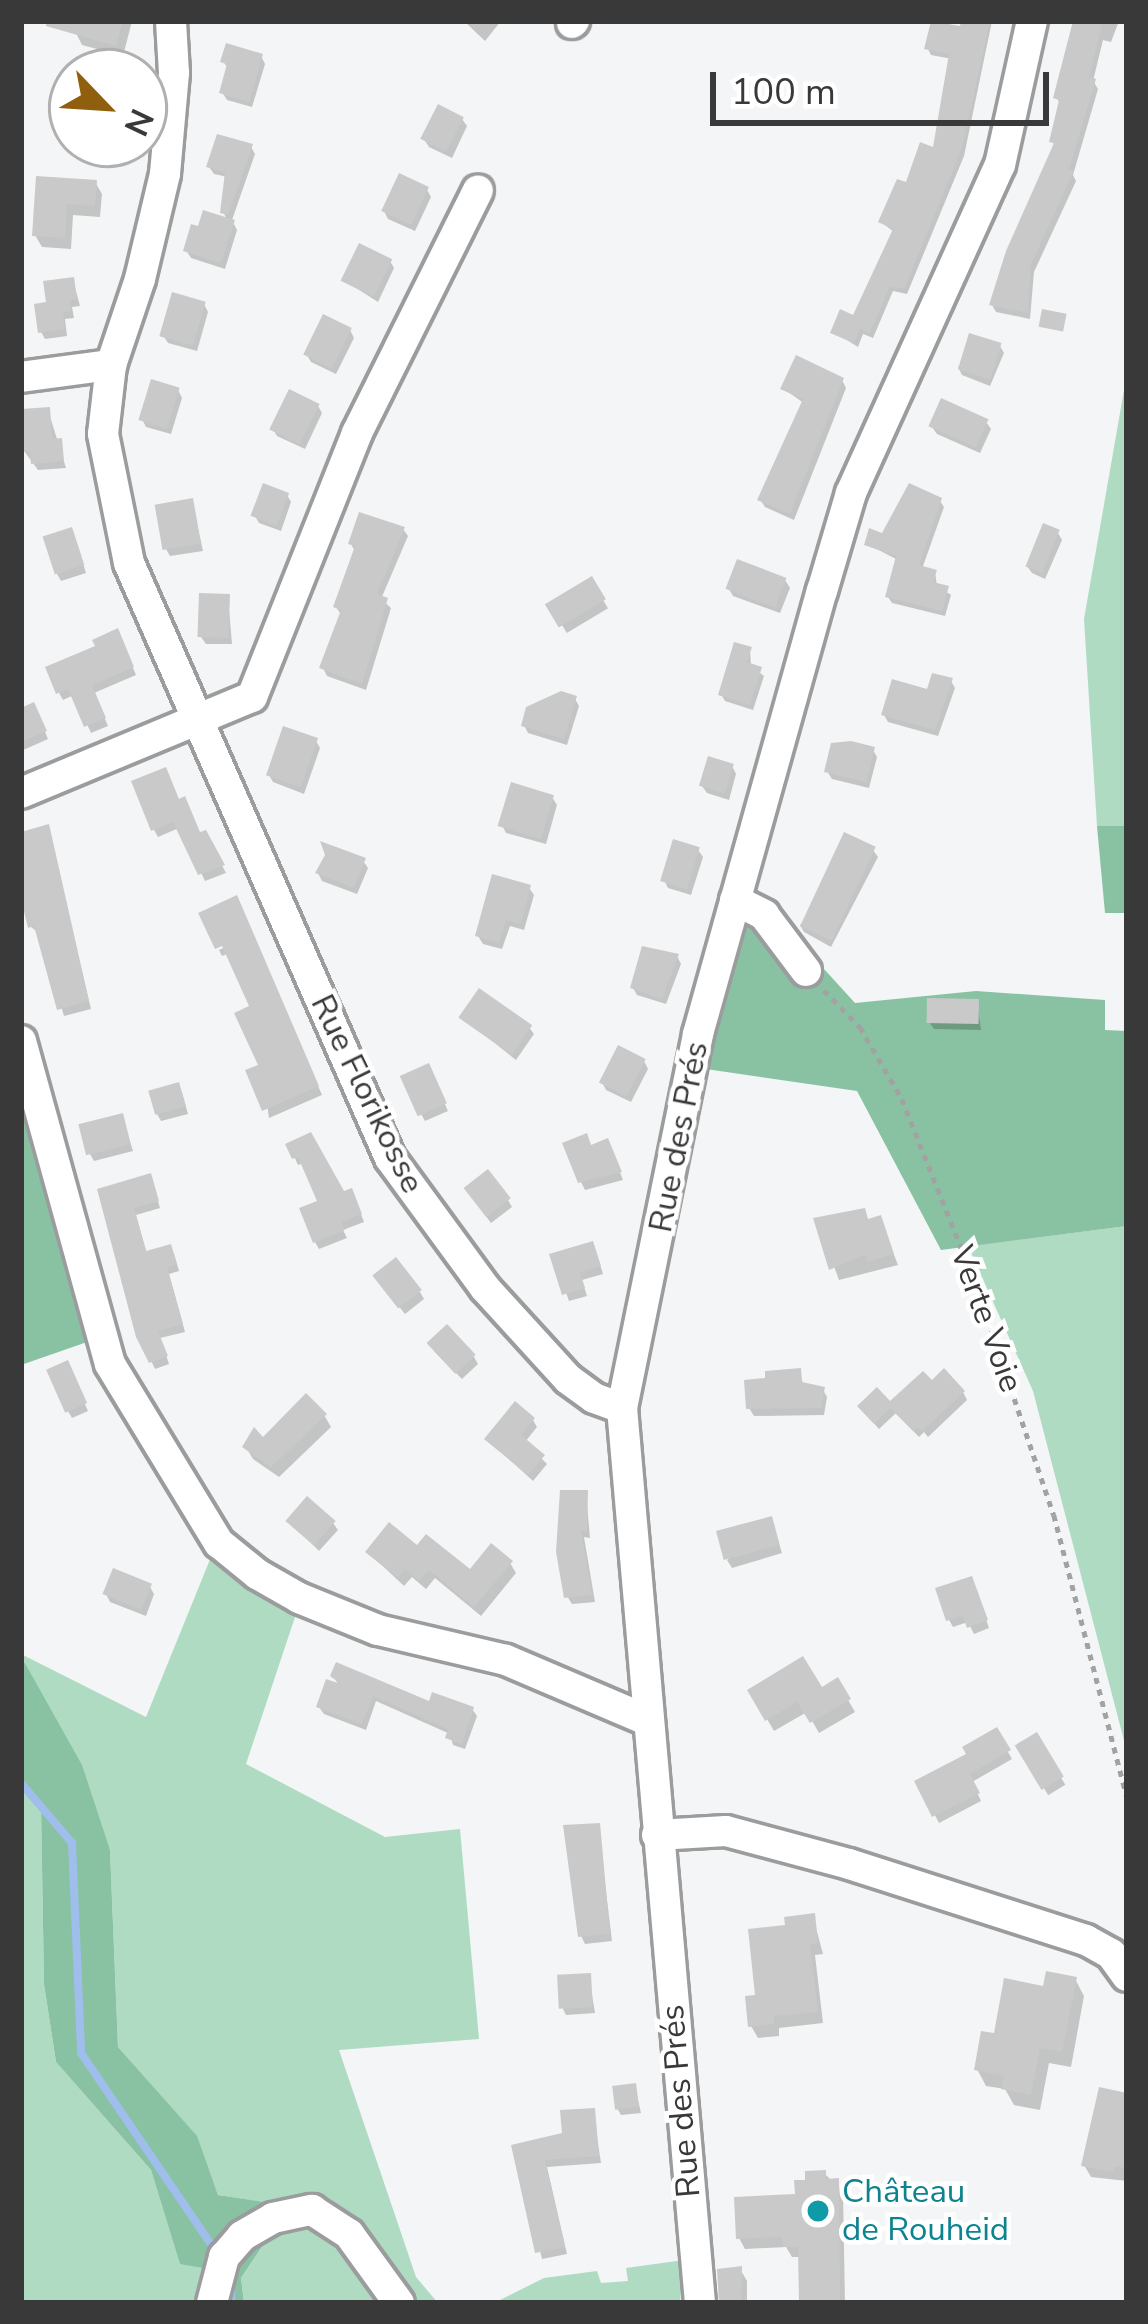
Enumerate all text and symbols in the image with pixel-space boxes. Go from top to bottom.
north arrow [48,48,168,168]
scale bar [716,48,1055,122]
text: 100 m [731,68,836,117]
text: N [113,101,164,143]
street label: Rue Florikosse [302,988,432,1200]
street label: Rue des Prés [641,1038,717,1236]
street label: Verte Voie [941,1240,1031,1398]
street label: Rue des Prés [653,2003,709,2199]
place label: Château de Rouheid [842,2172,1009,2250]
marker: Château de Rouheid [805,2198,831,2224]

